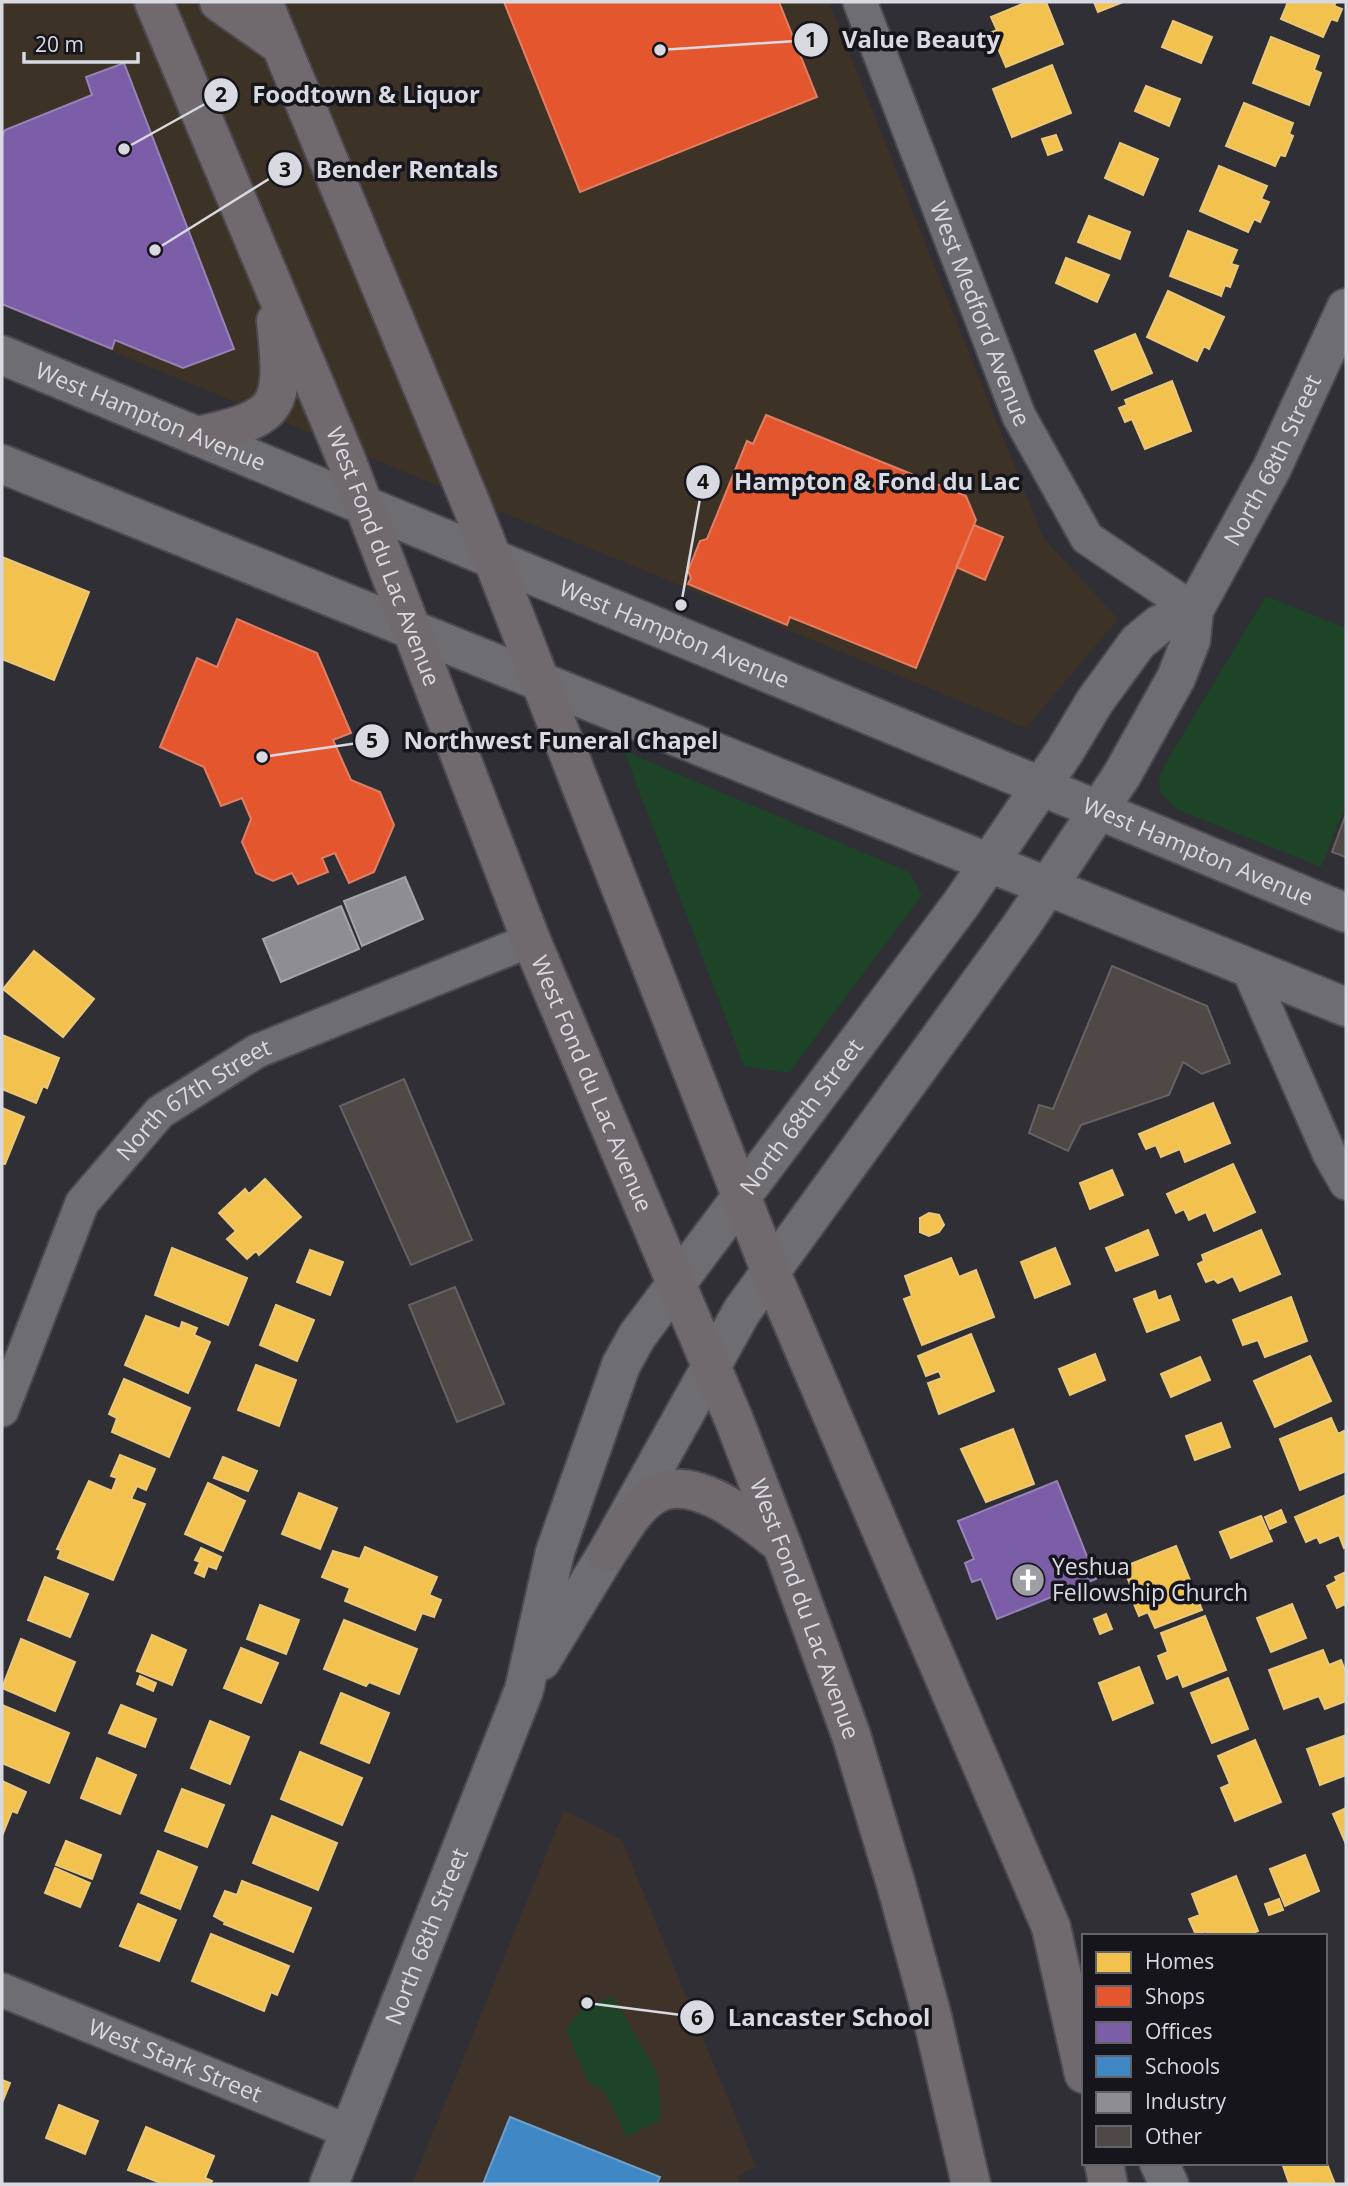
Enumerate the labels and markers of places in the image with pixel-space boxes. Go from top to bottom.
callout: Value Beauty [793,18,1014,63]
callout: Foodtown & Liquor [204,72,494,117]
callout: Bender Rentals [267,147,513,192]
callout: Hampton & Fond du Lac [685,459,1034,504]
callout: Northwest Funeral Chapel [354,718,732,763]
place label: Yeshua Fellowship Church [1052,1550,1248,1608]
church icon: Yeshua Fellowship Church [1009,1561,1047,1599]
callout: Lancaster School [679,1995,945,2040]

